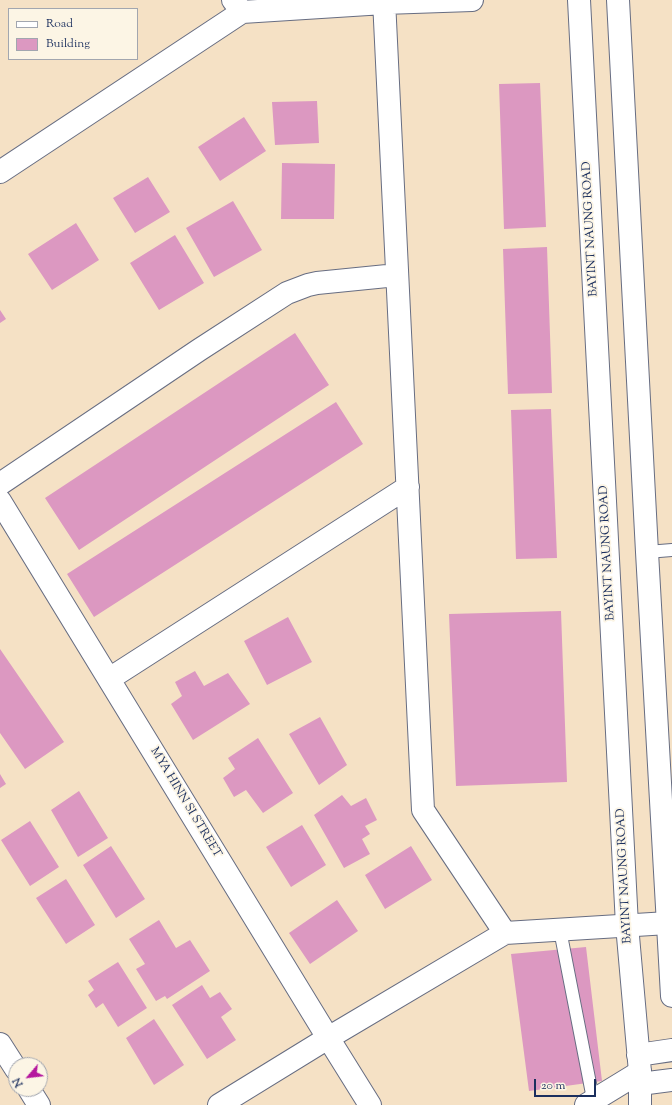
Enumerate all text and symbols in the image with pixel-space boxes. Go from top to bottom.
legend [8,8,138,60]
text: Road [46,15,73,33]
text: Building [46,35,90,53]
street label: BAYINT NAUNG ROAD [580,161,602,297]
street label: BAYINT NAUNG ROAD [597,485,619,621]
street label: MYA HINN SI STREET [146,745,224,861]
street label: BAYINT NAUNG ROAD [614,808,636,944]
north arrow [8,1057,48,1097]
scale bar [536,1071,598,1097]
text: N [9,1075,27,1090]
text: 20 m [541,1077,565,1095]

